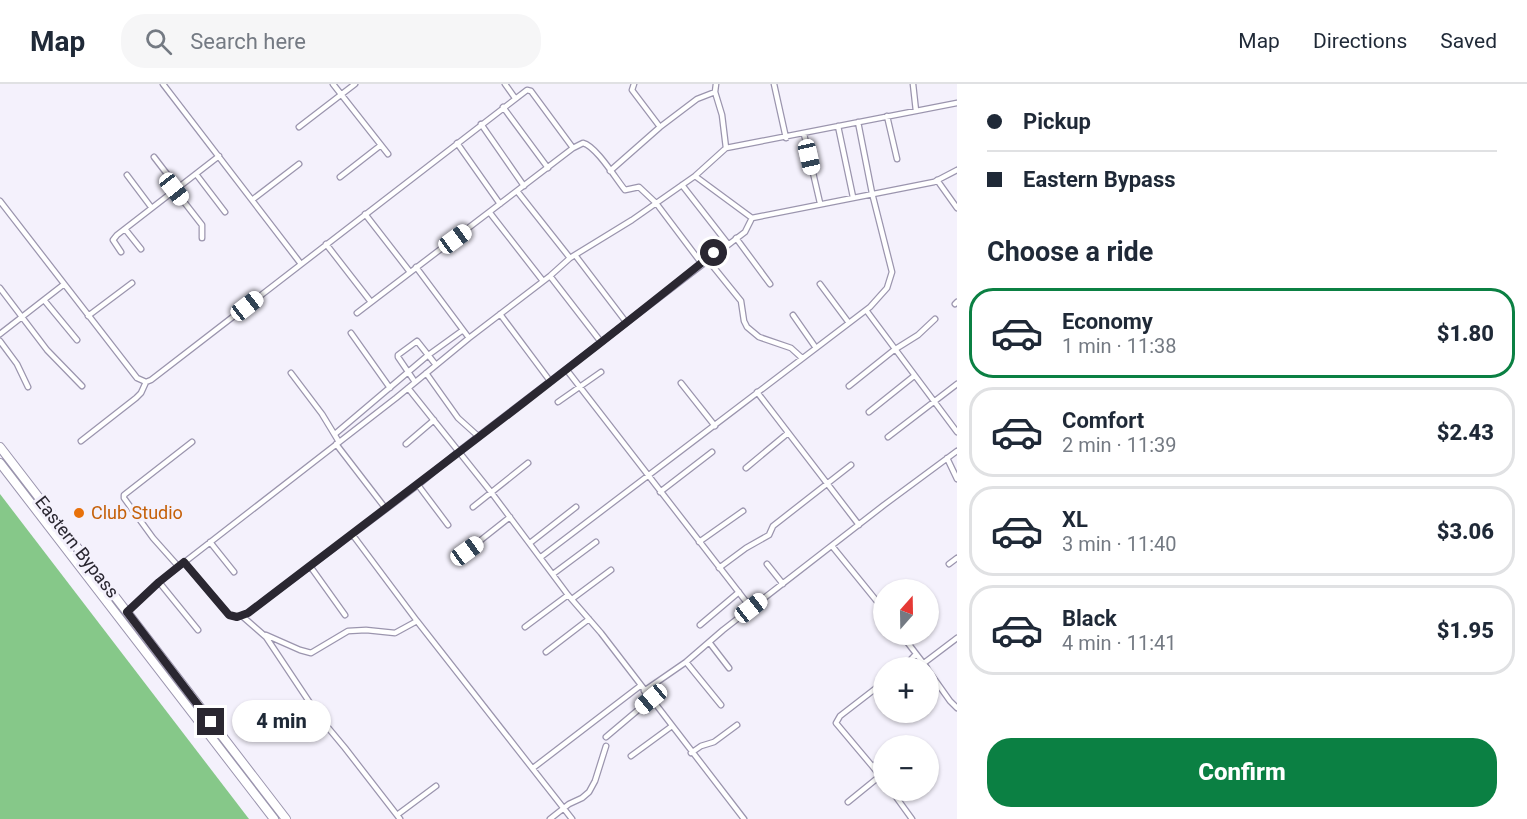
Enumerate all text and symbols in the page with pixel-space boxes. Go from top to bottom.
search box [121,14,541,68]
text: Map [30,25,85,58]
icon: search [142,25,175,58]
text: Search here [190,29,306,54]
text: Map [1238,29,1280,53]
text: Directions [1313,29,1407,53]
text: Saved [1440,29,1497,53]
text: Pickup [1023,109,1091,134]
car [796,137,822,177]
text: Eastern Bypass [1023,167,1176,192]
car [156,169,192,209]
car [435,221,475,257]
text: Choose a ride [987,236,1153,268]
route start [700,239,727,266]
car [227,288,267,324]
icon: car [990,306,1044,360]
text: Economy [1062,309,1153,334]
text: $1.80 [1437,321,1494,346]
text: 1 min · 11:38 [1062,334,1177,358]
icon: car [990,405,1044,459]
text: Comfort [1062,408,1144,433]
text: $2.43 [1437,420,1494,445]
text: 2 min · 11:39 [1062,433,1177,457]
street label: Eastern Bypass [31,492,124,602]
place label: Club Studio [91,502,183,523]
icon: car [990,504,1044,558]
marker: Club Studio [72,506,86,520]
text: XL [1062,507,1088,532]
text: $3.06 [1437,519,1494,544]
text: 3 min · 11:40 [1062,532,1177,556]
car [447,533,487,569]
north arrow [873,579,939,645]
map controls [873,579,939,801]
car [731,590,771,626]
icon: car [990,603,1044,657]
text: Black [1062,606,1117,631]
text: $1.95 [1437,618,1494,643]
text: 4 min · 11:41 [1062,631,1177,655]
button: + [873,657,939,723]
car [631,681,671,717]
callout: 4 min [232,701,331,743]
route end [197,708,224,735]
text: 4 min [256,709,307,733]
button: − [873,735,939,801]
button: Confirm [987,738,1497,807]

